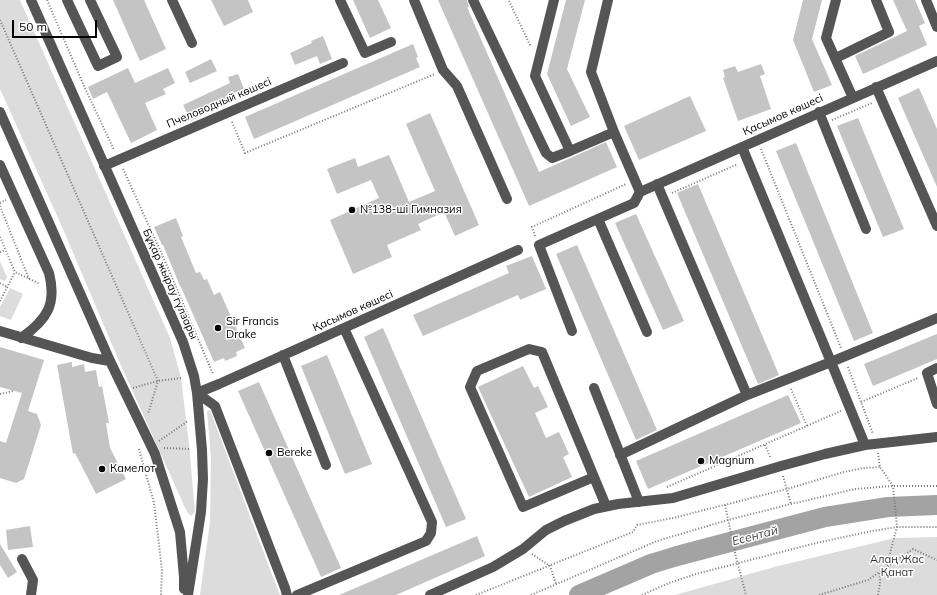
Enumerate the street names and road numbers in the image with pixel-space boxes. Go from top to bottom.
street label: Пчеловодный көшесі [165,75,273,131]
street label: Қасымов көшесі [741,91,825,139]
street label: Бұқар жырау гүлзары [140,227,200,341]
street label: Қасымов көшесі [311,287,395,335]

